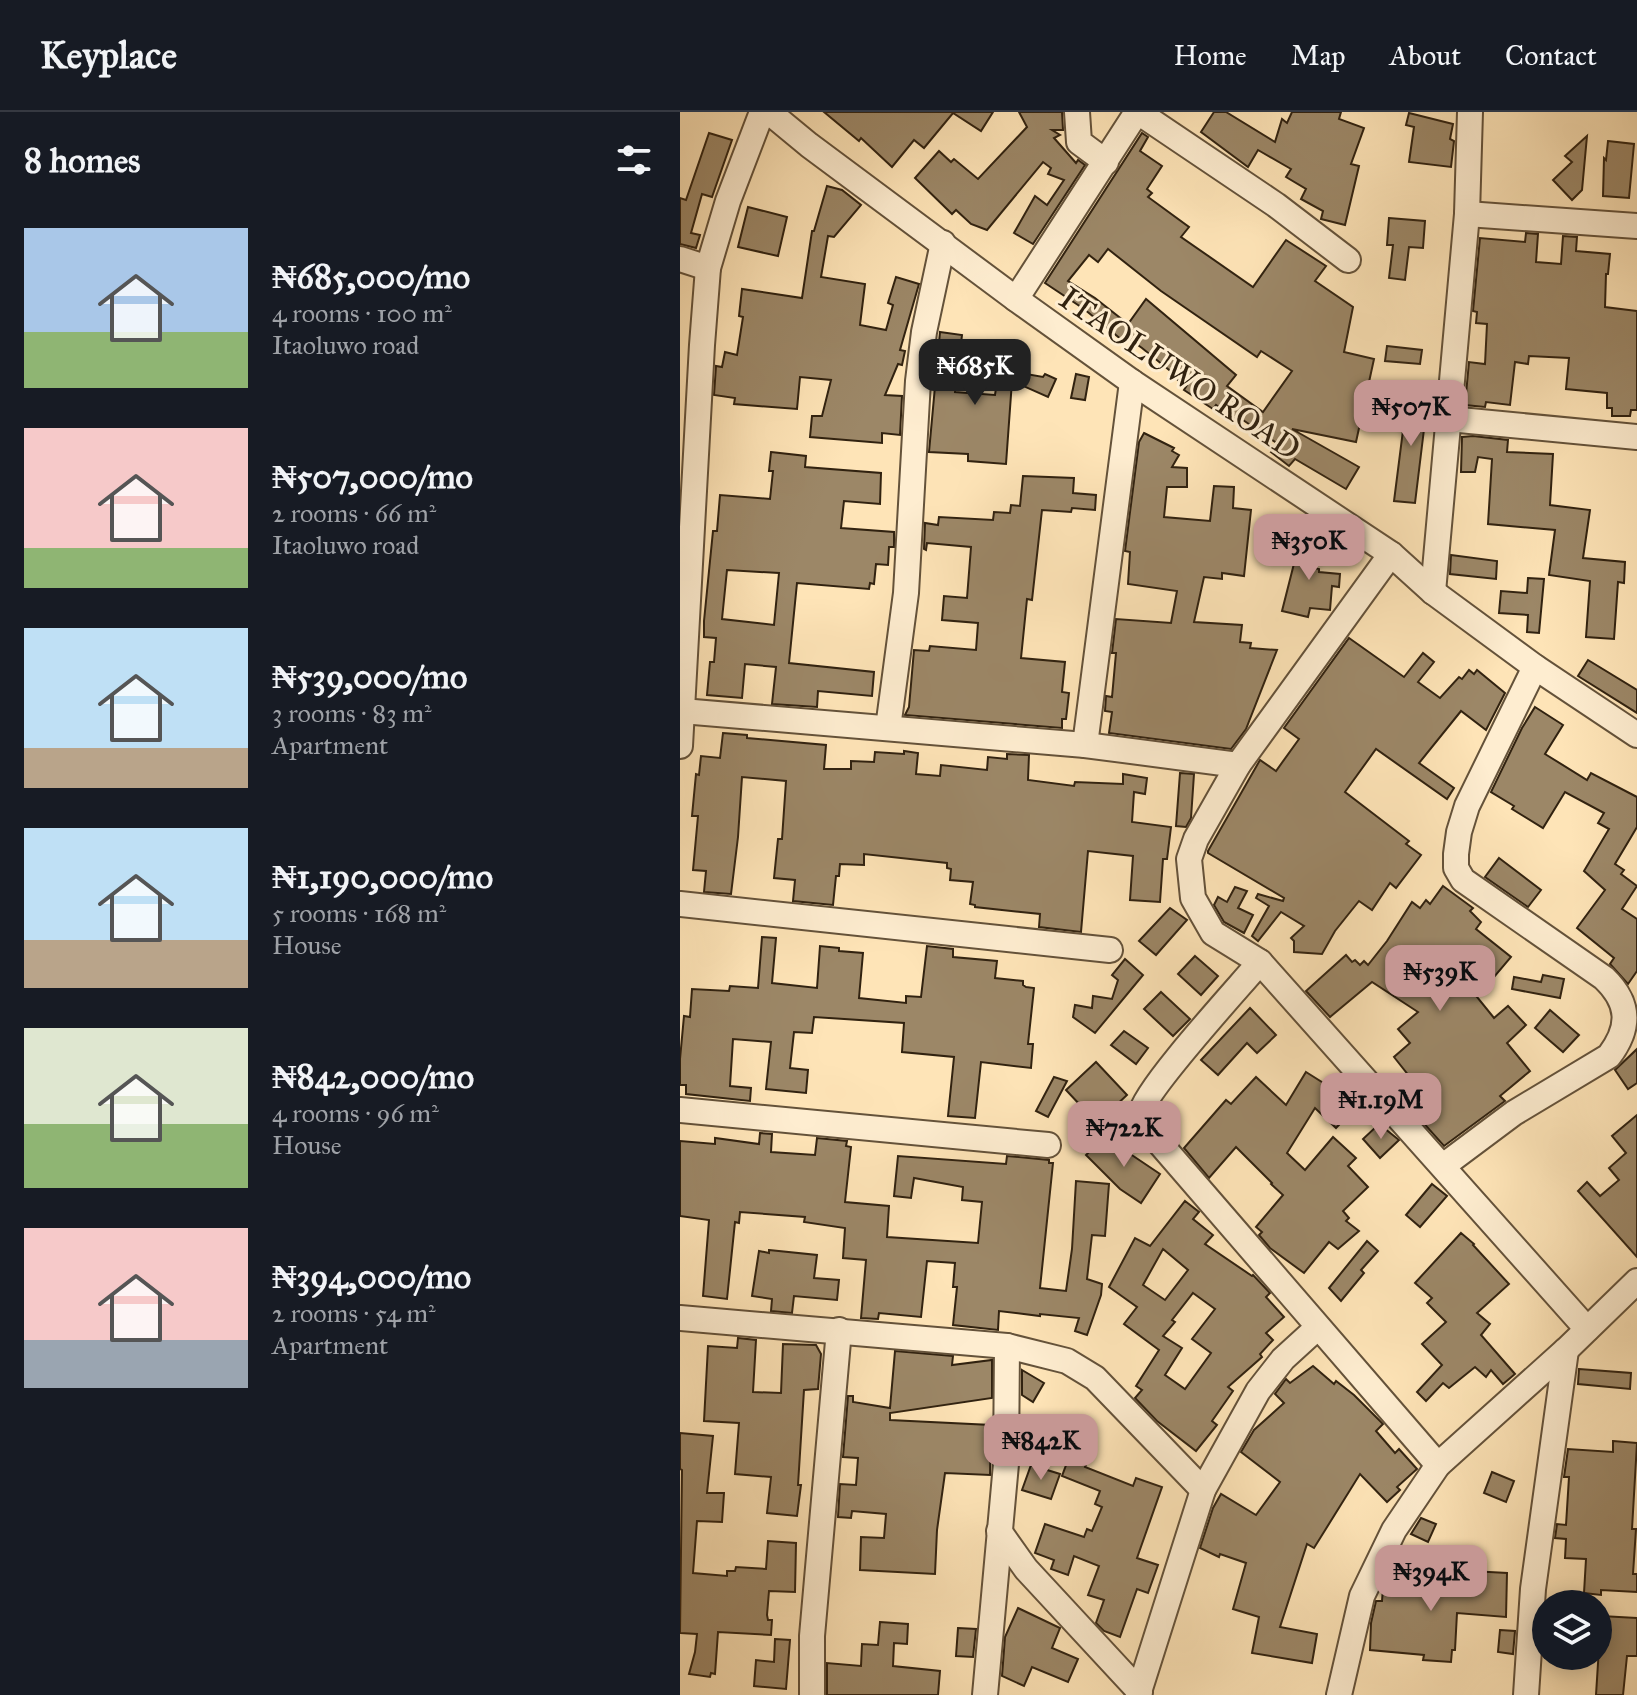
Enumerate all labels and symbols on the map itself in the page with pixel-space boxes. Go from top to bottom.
street label: ITAOLUWO ROAD [1052,278,1308,468]
pin: ₦685K [919,339,1031,407]
pin: ₦507K [1355,380,1467,448]
pin: ₦350K [1253,514,1365,582]
pin: ₦539K [1384,945,1496,1013]
pin: ₦1.19M [1316,1073,1446,1141]
pin: ₦722K [1068,1101,1180,1169]
pin: ₦842K [985,1414,1097,1482]
pin: ₦394K [1375,1545,1487,1613]

